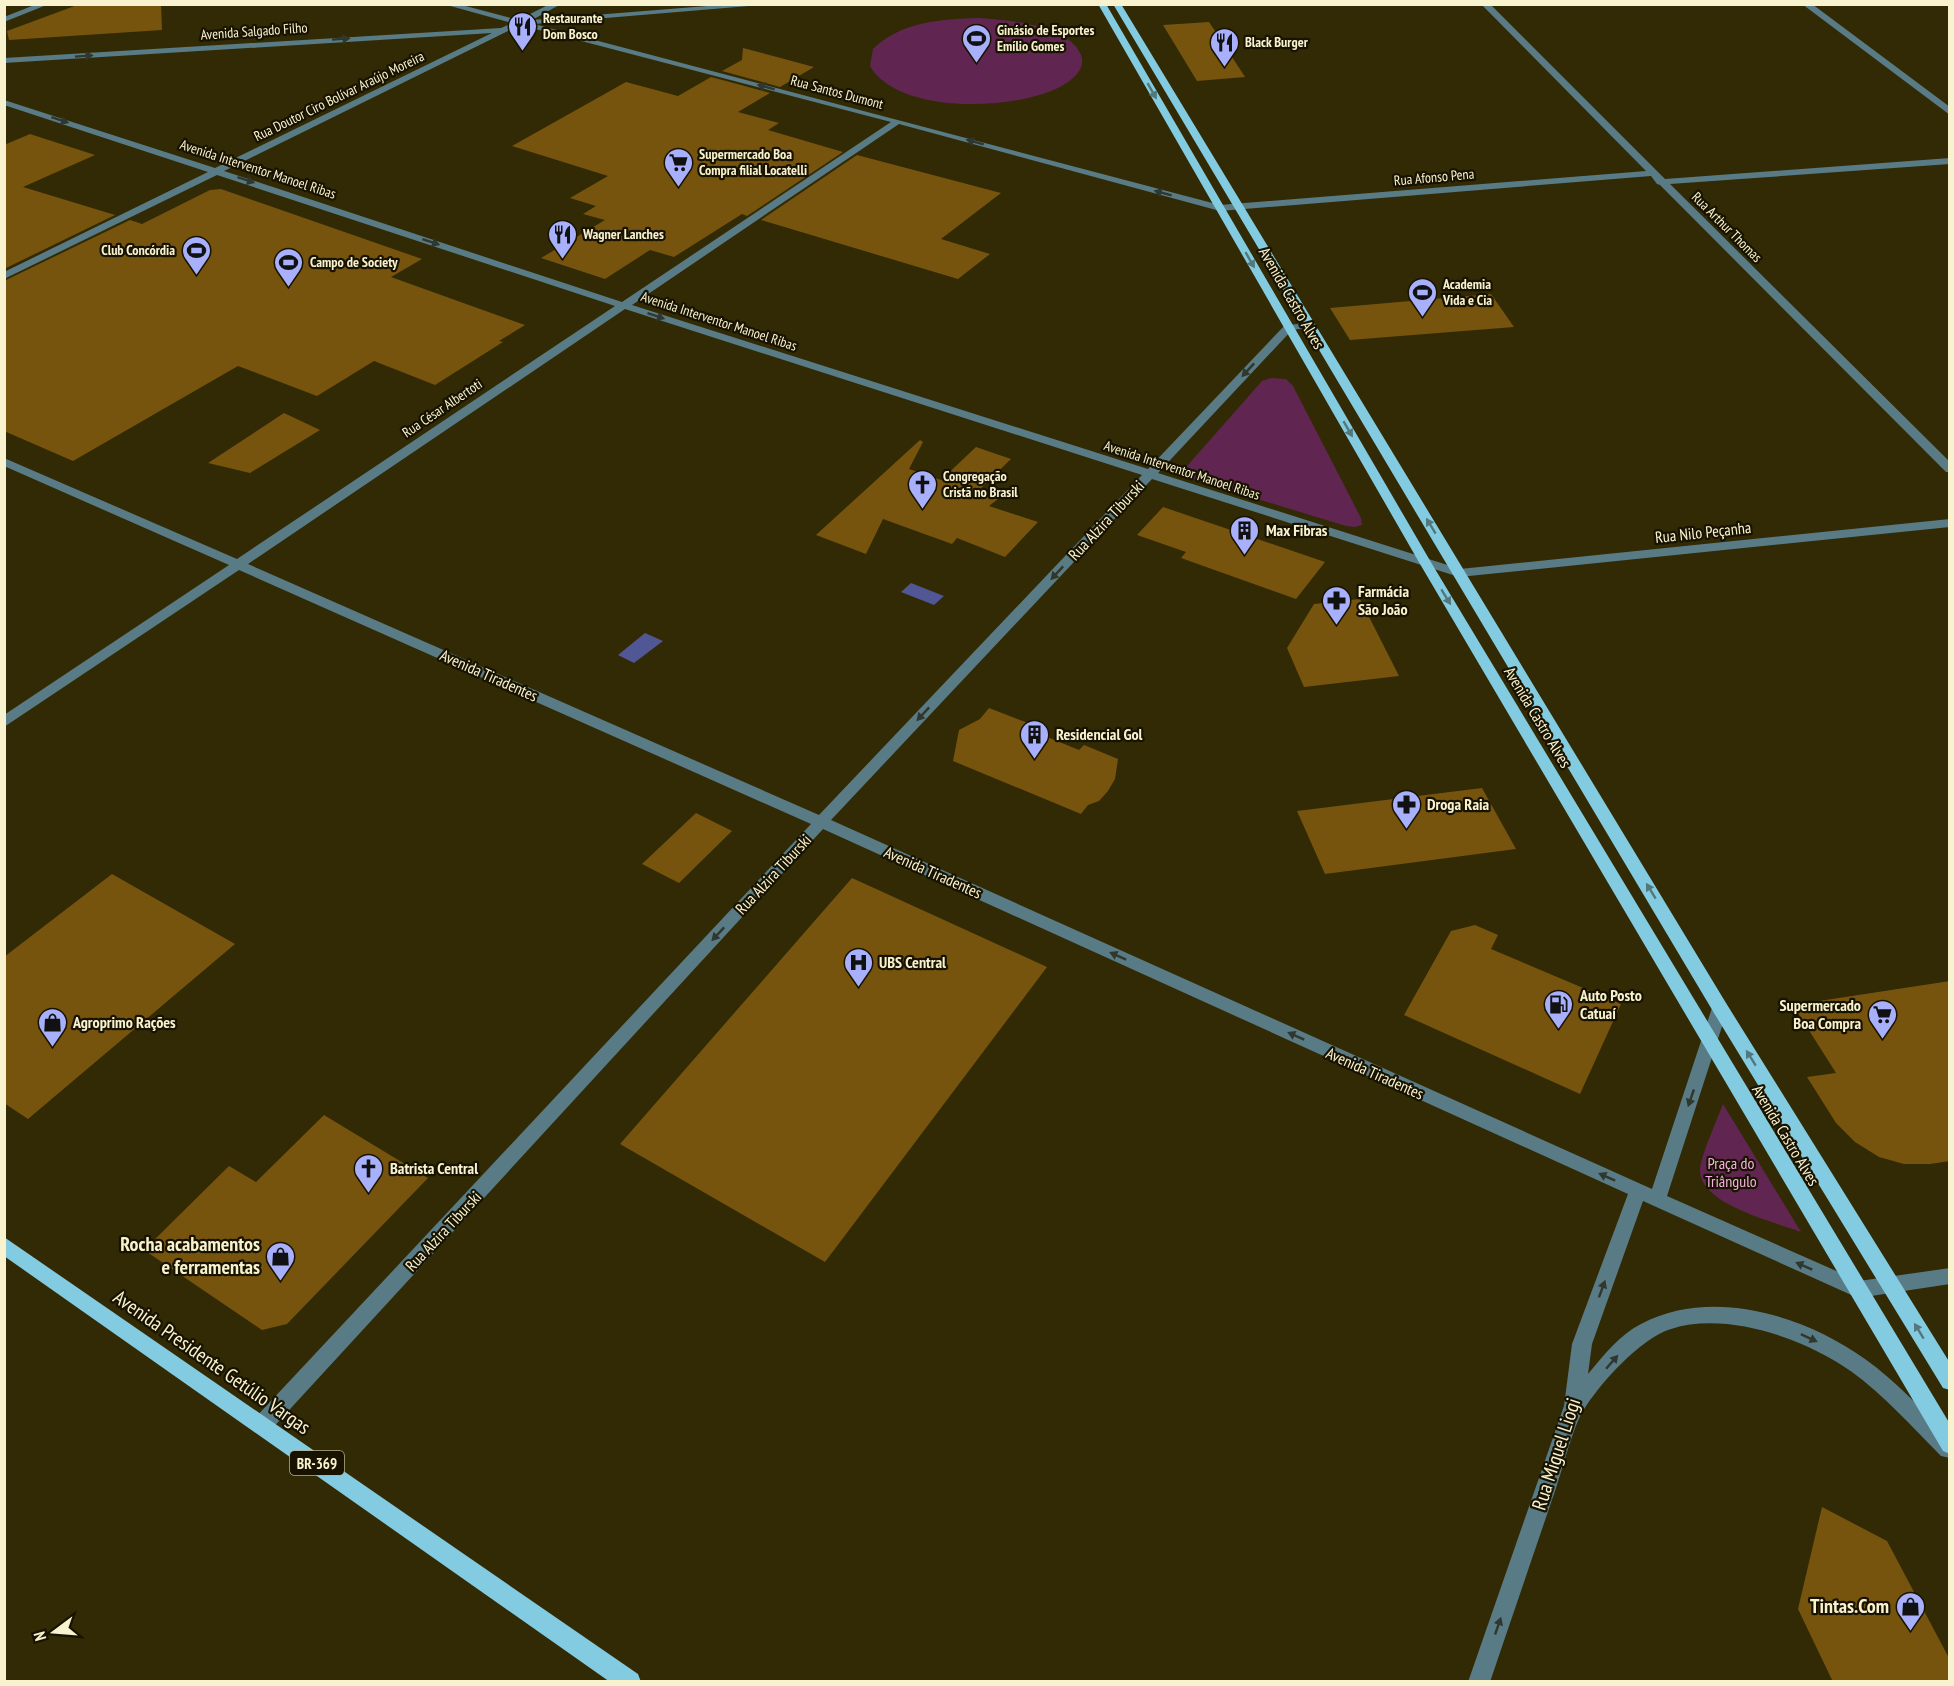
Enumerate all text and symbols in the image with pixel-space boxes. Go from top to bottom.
place label: Restaurante Dom Bosco [543,9,603,43]
restaurant icon: Restaurante Dom Bosco [506,10,538,52]
street label: Avenida Salgado Filho [200,18,308,44]
place label: Ginásio de Esportes Emílio Gomes [997,21,1094,55]
sports icon: Ginásio de Esportes Emílio Gomes [960,22,992,64]
restaurant icon: Black Burger [1208,26,1240,68]
place label: Black Burger [1245,33,1309,51]
one-way arrow [332,35,351,44]
street label: Rua Doutor Ciro Bolívar Araújo Moreira [251,47,427,145]
one-way arrow [74,51,93,60]
street label: Rua Santos Dumont [789,71,885,113]
one-way arrow [757,82,775,92]
one-way arrow [1147,83,1158,99]
one-way arrow [51,116,69,125]
street label: Avenida Interventor Manoel Ribas [178,135,338,203]
one-way arrow [966,137,984,146]
place label: Supermercado Boa Compra filial Locatelli [699,145,807,179]
supermarket icon: Supermercado Boa Compra filial Locatelli [662,146,694,188]
street label: Rua Afonso Pena [1393,165,1475,189]
one-way arrow [237,176,255,186]
one-way arrow [1154,188,1172,197]
street label: Rua Arthur Thomas [1688,188,1766,266]
restaurant icon: Wagner Lanches [546,218,578,260]
place label: Wagner Lanches [582,225,664,243]
sports icon: Club Concórdia [180,234,212,276]
one-way arrow [422,238,440,247]
place label: Club Concórdia [101,241,175,259]
street label: Avenida Castro Alves [1255,244,1329,352]
sports icon: Campo de Society [273,246,305,288]
one-way arrow [1245,252,1255,269]
place label: Campo de Society [310,253,398,271]
place label: Academia Vida e Cia [1442,275,1492,309]
sports icon: Academia Vida e Cia [1406,276,1438,318]
street label: Avenida Interventor Manoel Ribas [639,287,799,355]
one-way arrow [647,312,665,322]
one-way arrow [1242,362,1256,376]
street label: Rua César Albertoti [399,375,485,441]
one-way arrow [1342,421,1353,437]
street label: Avenida Interventor Manoel Ribas [1102,436,1262,504]
place label: Congregação Cristã no Brasil [943,467,1018,501]
church icon: Congregação Cristã no Brasil [906,468,938,510]
street label: Rua Alzira Tiburski [1064,476,1148,564]
building icon: Max Fibras [1229,514,1261,556]
street label: Rua Nilo Peçanha [1654,517,1752,547]
one-way arrow [1425,518,1436,534]
place label: Max Fibras [1266,520,1328,540]
one-way arrow [1050,565,1064,580]
place label: Farmácia São João [1358,581,1409,619]
pharmacy icon: Farmácia São João [1321,584,1353,626]
one-way arrow [1441,589,1451,606]
street label: Avenida Tiradentes [437,645,541,705]
street label: Avenida Castro Alves [1500,663,1576,771]
one-way arrow [916,707,930,722]
building icon: Residencial Gol [1019,718,1051,760]
place label: Residencial Gol [1056,724,1143,744]
pharmacy icon: Droga Raia [1390,788,1422,830]
place label: Droga Raia [1427,794,1490,814]
street label: Rua Alzira Tiburski [731,830,815,918]
street label: Avenida Tiradentes [881,842,985,902]
one-way arrow [1646,882,1656,899]
one-way arrow [711,926,725,941]
hospital icon: UBS Central [842,946,874,988]
one-way arrow [1109,951,1127,960]
place label: UBS Central [879,952,946,972]
place label: Auto Posto Catuaí [1579,985,1642,1023]
fuel station icon: Auto Posto Catuaí [1543,988,1575,1030]
place label: Supermercado Boa Compra [1780,995,1861,1033]
supermarket icon: Supermercado Boa Compra [1866,998,1898,1040]
shop icon: Agroprimo Rações [36,1006,68,1048]
place label: Agroprimo Rações [72,1012,176,1032]
one-way arrow [1287,1032,1304,1041]
street label: Avenida Tiradentes [1323,1043,1427,1103]
one-way arrow [1746,1050,1757,1066]
street label: Avenida Castro Alves [1748,1081,1824,1189]
one-way arrow [1686,1089,1696,1107]
church icon: Batrista Central [353,1152,385,1194]
park label: Praça do Triângulo [1705,1153,1757,1191]
place label: Batrista Central [390,1158,478,1178]
one-way arrow [1599,1173,1616,1182]
street label: Rua Alzira Tiburski [401,1187,485,1275]
place label: Rocha acabamentos e ferramentas [120,1231,260,1280]
shop icon: Rocha acabamentos e ferramentas [265,1240,297,1282]
one-way arrow [1795,1261,1813,1271]
one-way arrow [1598,1280,1608,1298]
street label: Avenida Presidente Getúlio Vargas [108,1284,316,1440]
one-way arrow [1914,1323,1925,1339]
one-way arrow [1801,1334,1818,1343]
one-way arrow [1605,1355,1618,1370]
street label: Rua Miguel Liogi [1526,1395,1586,1513]
road number: BR-369 [290,1451,344,1475]
shop icon: Tintas.Com [1894,1590,1926,1632]
place label: Tintas.Com [1810,1593,1889,1619]
north arrow [24,1602,84,1662]
one-way arrow [1493,1617,1503,1635]
text: N [29,1629,50,1643]

